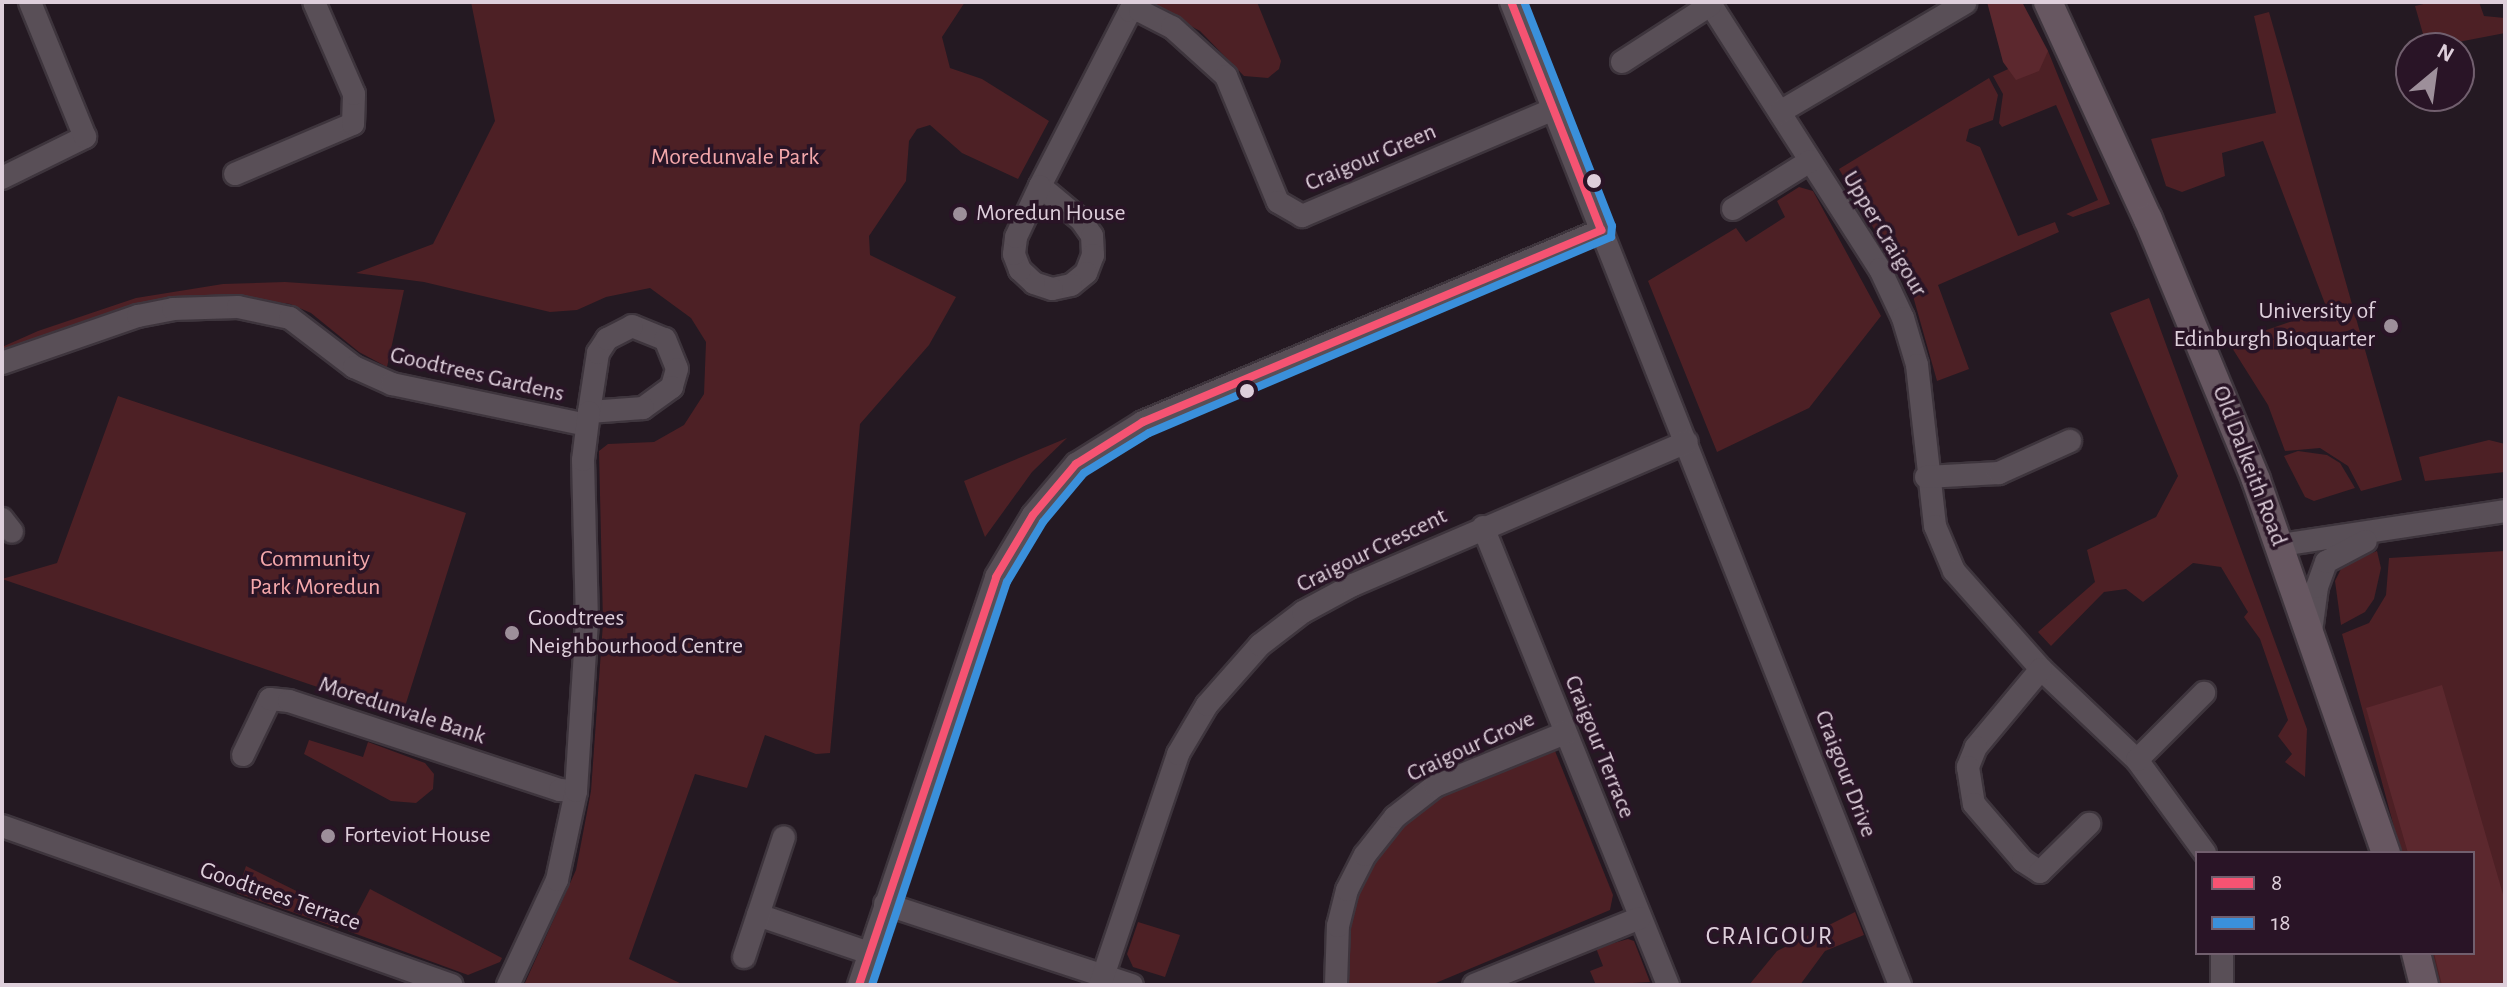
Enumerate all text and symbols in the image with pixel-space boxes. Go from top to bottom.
north arrow [2395,32,2475,112]
text: N [2434,39,2458,66]
street label: Craigour Green [1301,117,1441,199]
park label: Moredunvale Park [651,144,819,172]
street label: Upper Craigour [1835,166,1933,302]
unlabelled marker [1586,173,1602,189]
place label: Moredun House [976,200,1125,228]
marker: Moredun House [951,205,969,223]
place label: University of Edinburgh Bioquarter [2174,298,2375,354]
marker: University of Edinburgh Bioquarter [2382,317,2400,335]
street label: Goodtrees Gardens [387,341,567,409]
street label: Old Dalkeith Road [2205,382,2293,550]
unlabelled marker [1239,383,1255,399]
street label: Craigour Crescent [1292,502,1452,600]
park label: Community Park Moredun [250,546,380,602]
place label: Goodtrees Neighbourhood Centre [528,605,743,661]
marker: Goodtrees Neighbourhood Centre [503,624,521,642]
street label: Moredunvale Bank [315,670,489,752]
street label: Craigour Terrace [1557,671,1641,823]
street label: Craigour Grove [1403,705,1539,789]
street label: Craigour Drive [1808,707,1882,841]
place label: Forteviot House [344,822,490,850]
marker: Forteviot House [319,827,337,845]
legend [2195,851,2475,955]
street label: Goodtrees Terrace [196,856,364,938]
text: 8 [2271,871,2282,895]
text: 18 [2271,911,2291,935]
district label: CRAIGOUR [1706,921,1834,953]

